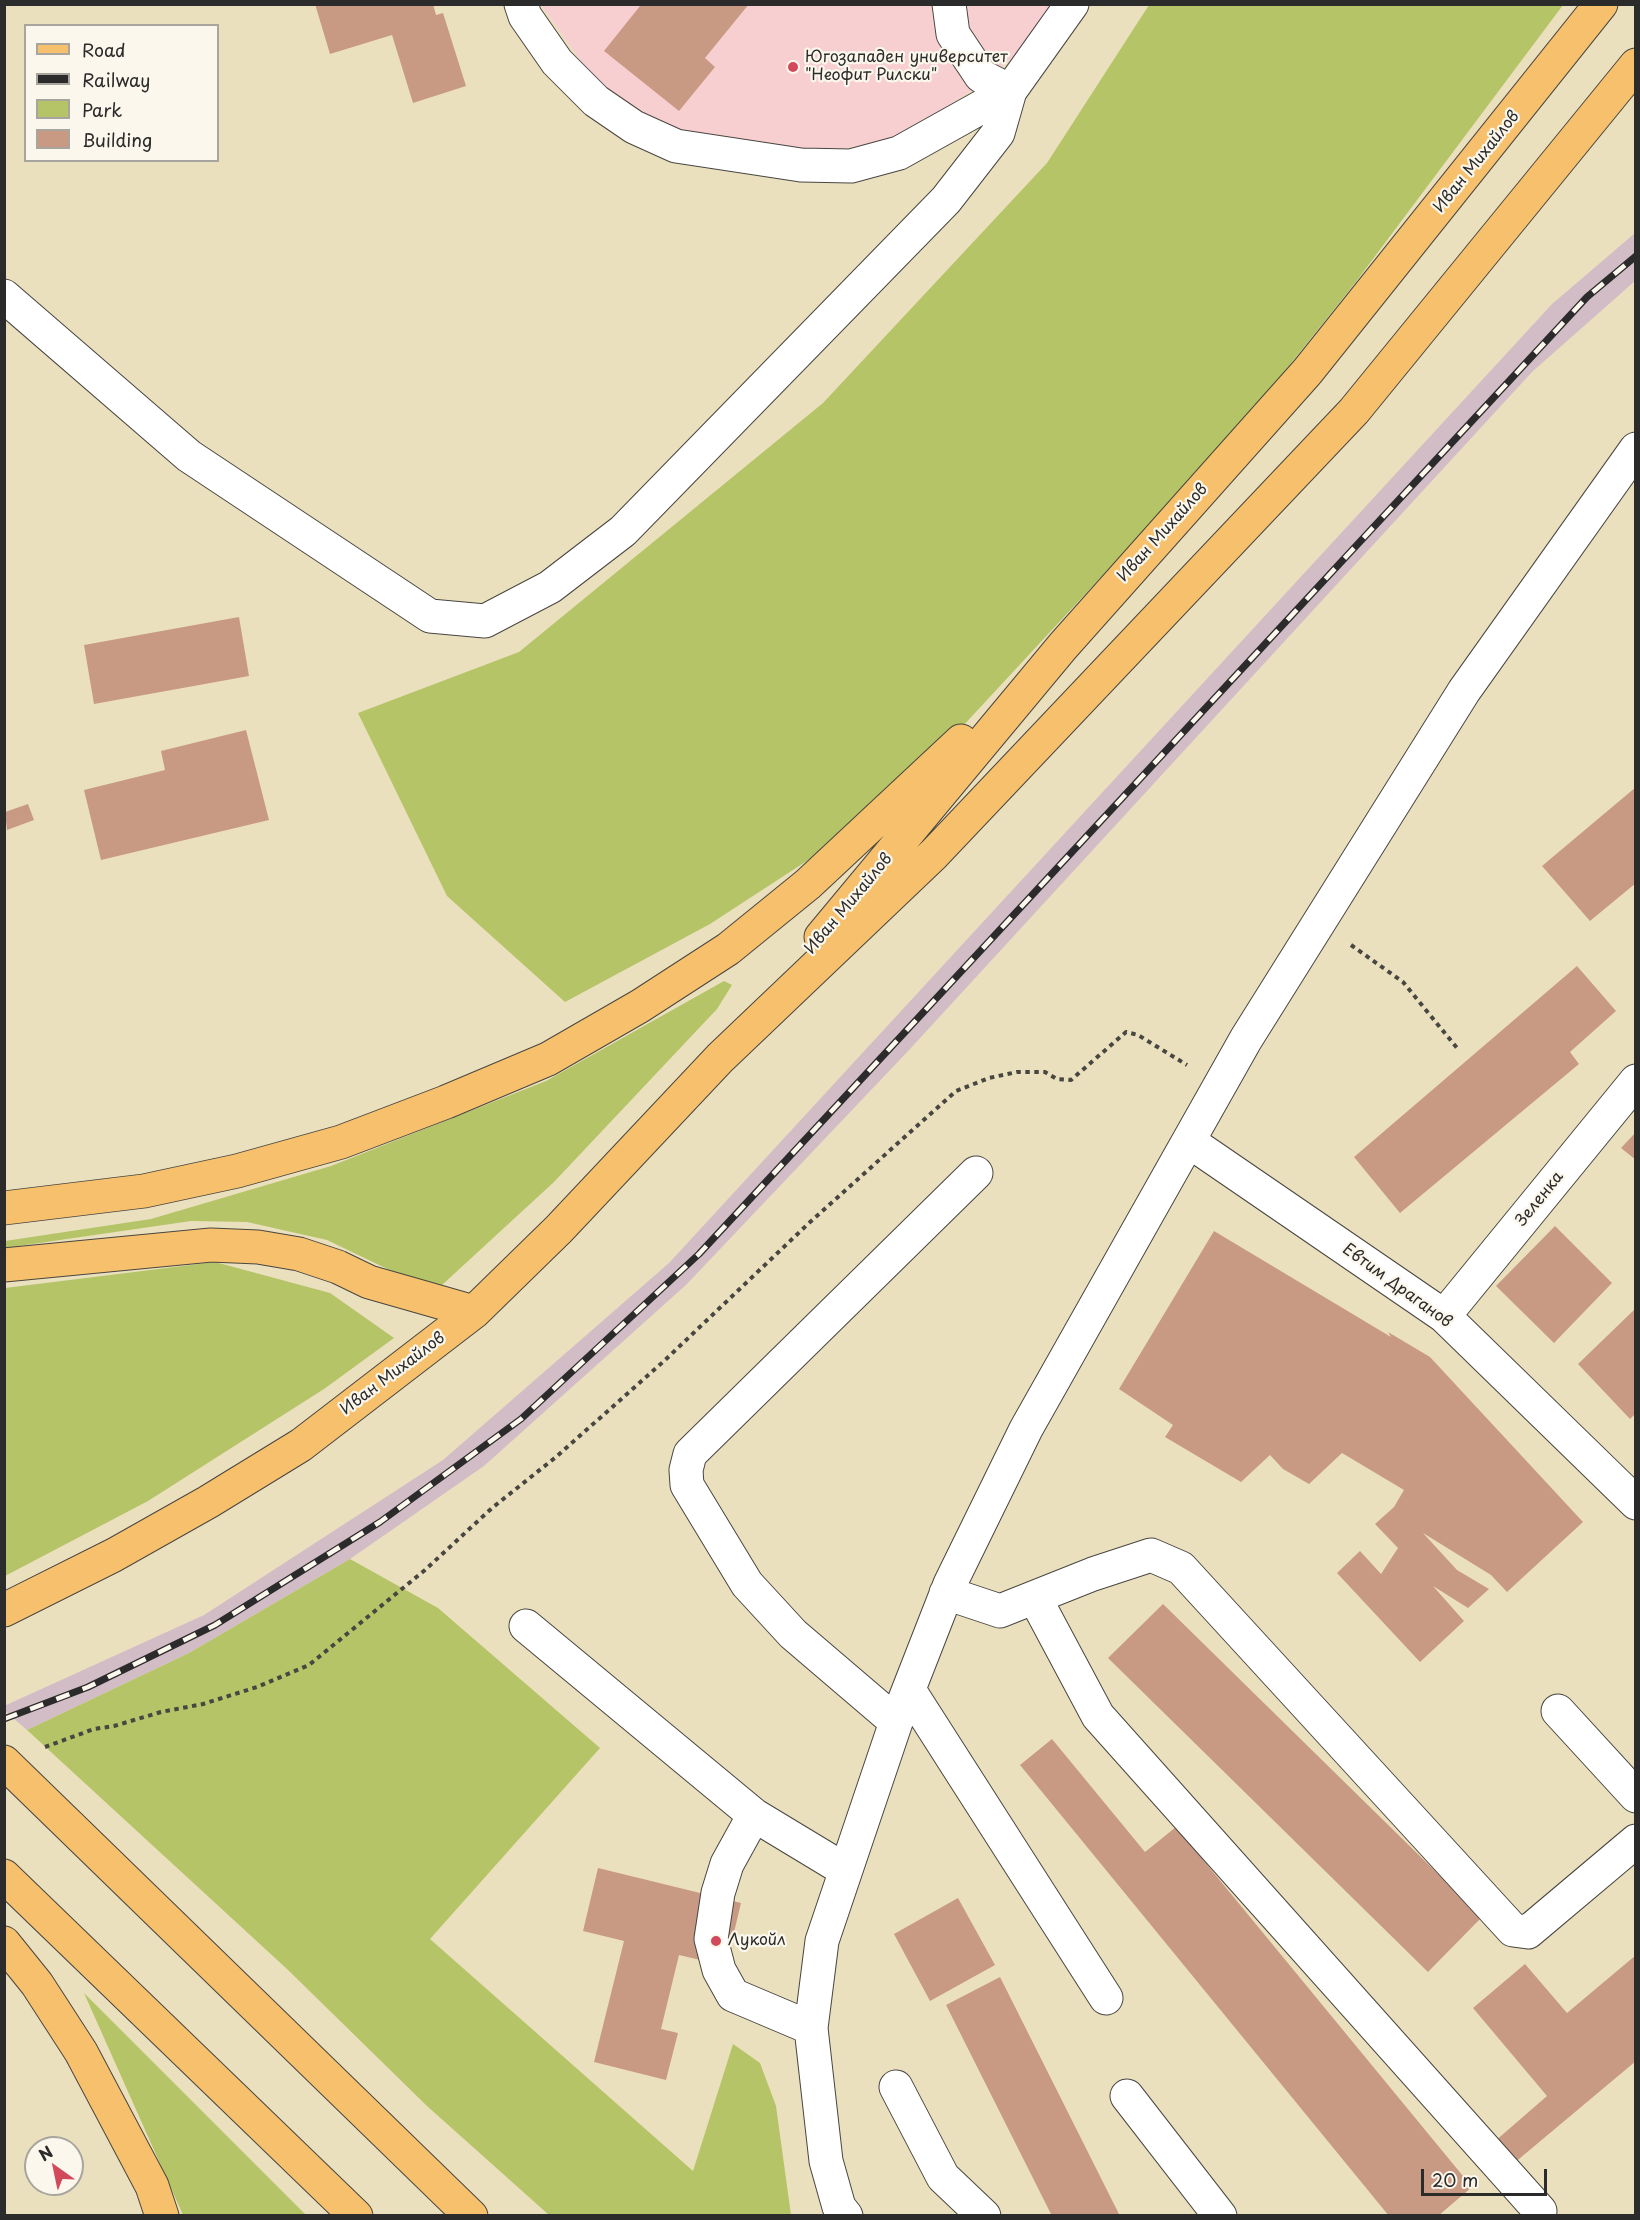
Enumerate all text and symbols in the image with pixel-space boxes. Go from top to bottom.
legend [24,24,219,162]
text: Road [82,36,126,63]
place label: Югозападен университет "Неофит Рилски" [805,48,1008,86]
marker: Югозападен университет "Неофит Рилски" [786,60,800,74]
text: Railway [82,66,150,93]
text: Park [82,96,122,123]
street label: Иван Михайлов [1430,107,1524,217]
text: Building [82,126,152,153]
street label: Иван Михайлов [1114,480,1212,586]
street label: Иван Михайлов [801,850,897,958]
street label: Зеленка [1512,1168,1568,1230]
street label: Евтим Драганов [1338,1240,1456,1332]
street label: Иван Михайлов [337,1329,449,1419]
place label: Лукойл [728,1931,786,1951]
marker: Лукойл [709,1934,723,1948]
north arrow [24,2136,84,2196]
text: N [33,2139,57,2166]
scale bar [1424,2157,1550,2195]
text: 20 m [1432,2166,1478,2193]

